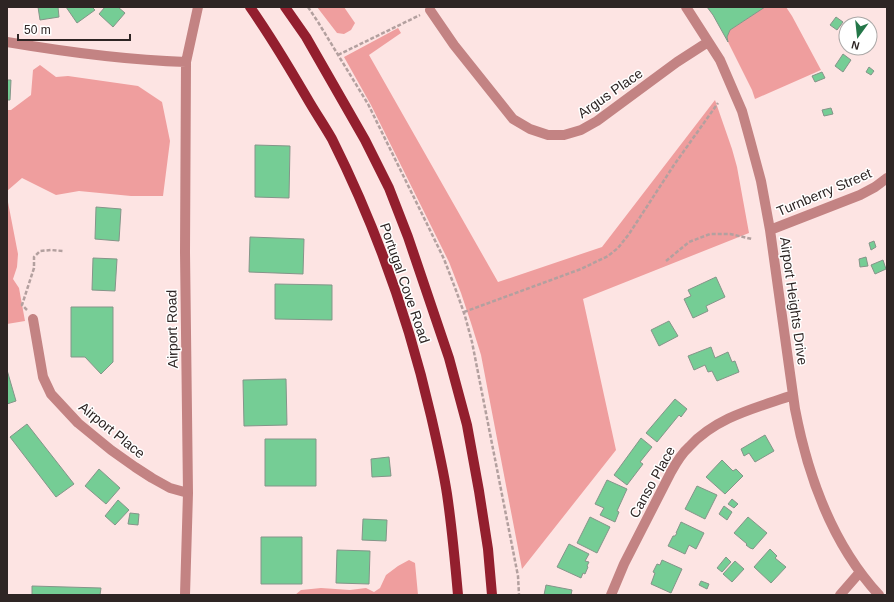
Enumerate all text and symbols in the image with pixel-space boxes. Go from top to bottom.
scale bar [18,16,130,42]
north arrow [838,16,878,56]
text: 50 m [24,23,51,37]
text: N [850,39,861,52]
street label: Argus Place [574,65,646,121]
street label: Turnberry Street [774,165,874,219]
street label: Portugal Cove Road [377,221,433,345]
street label: Airport Heights Drive [777,236,811,366]
street label: Airport Road [163,290,181,368]
street label: Airport Place [76,399,148,462]
street label: Canso Place [626,443,678,521]

